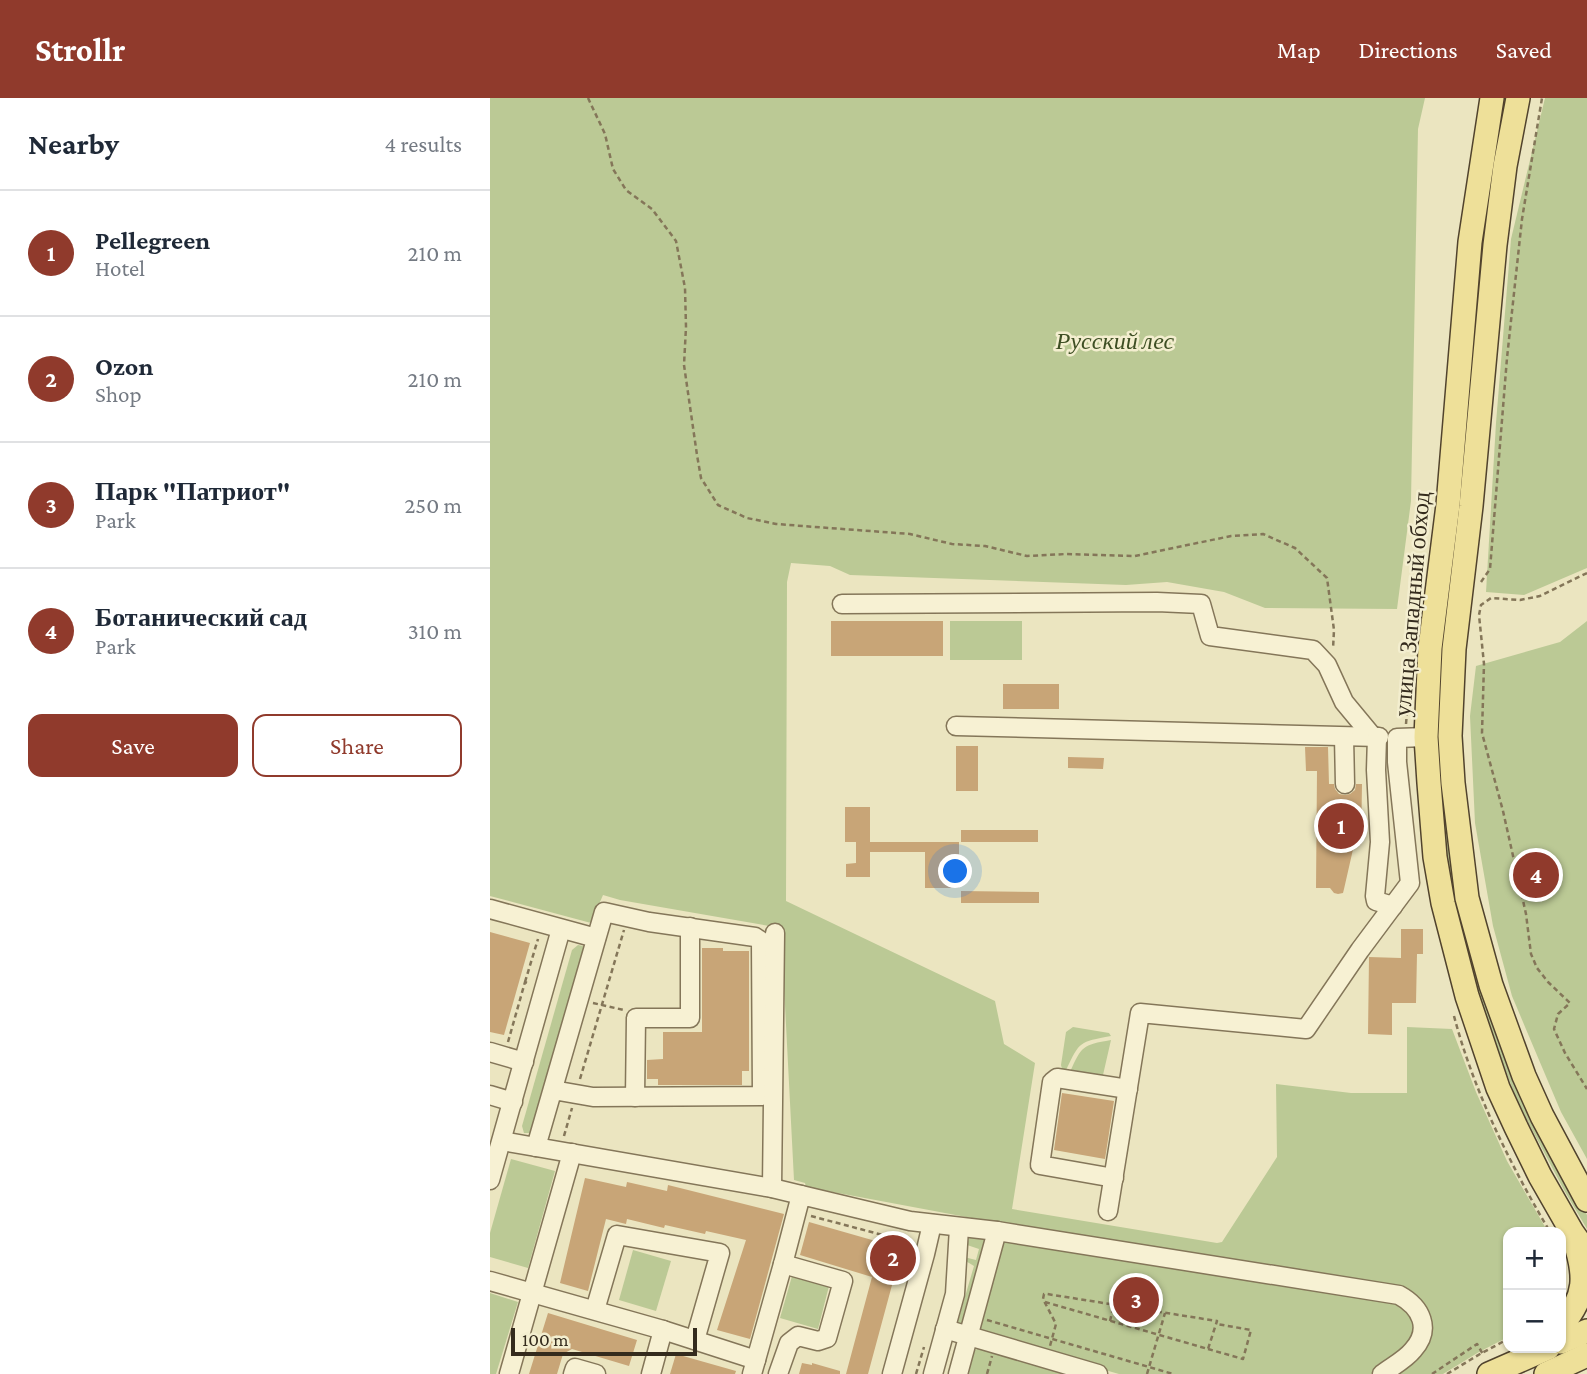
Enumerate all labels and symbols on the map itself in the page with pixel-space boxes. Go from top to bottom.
park label: Русский лес [1055,327,1175,354]
street label: улица Западный обход [1388,490,1435,718]
pin: 1 [1318,800,1364,852]
pin: 4 [1513,849,1559,901]
your location [938,854,972,888]
pin: 2 [870,1232,916,1284]
pin: 3 [1113,1274,1159,1326]
scale bar [511,1325,696,1357]

